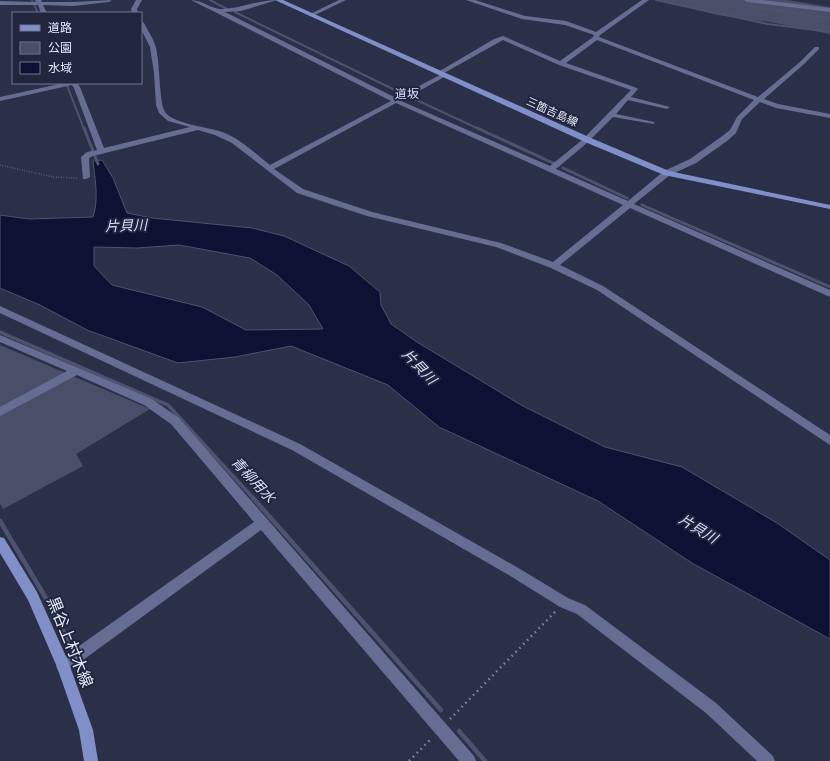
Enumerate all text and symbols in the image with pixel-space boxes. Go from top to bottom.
legend [12,12,142,84]
text: 道路 [48,21,72,35]
text: 公園 [48,41,72,55]
text: 水域 [48,61,72,75]
district label: 道坂 [395,87,419,101]
street label: 三箇吉島線 [524,95,580,129]
water label: 片貝川 [105,217,149,235]
water label: 片貝川 [398,346,441,389]
water label: 青柳用水 [228,454,280,508]
water label: 片貝川 [676,511,722,548]
street label: 黒谷上村木線 [43,594,97,690]

